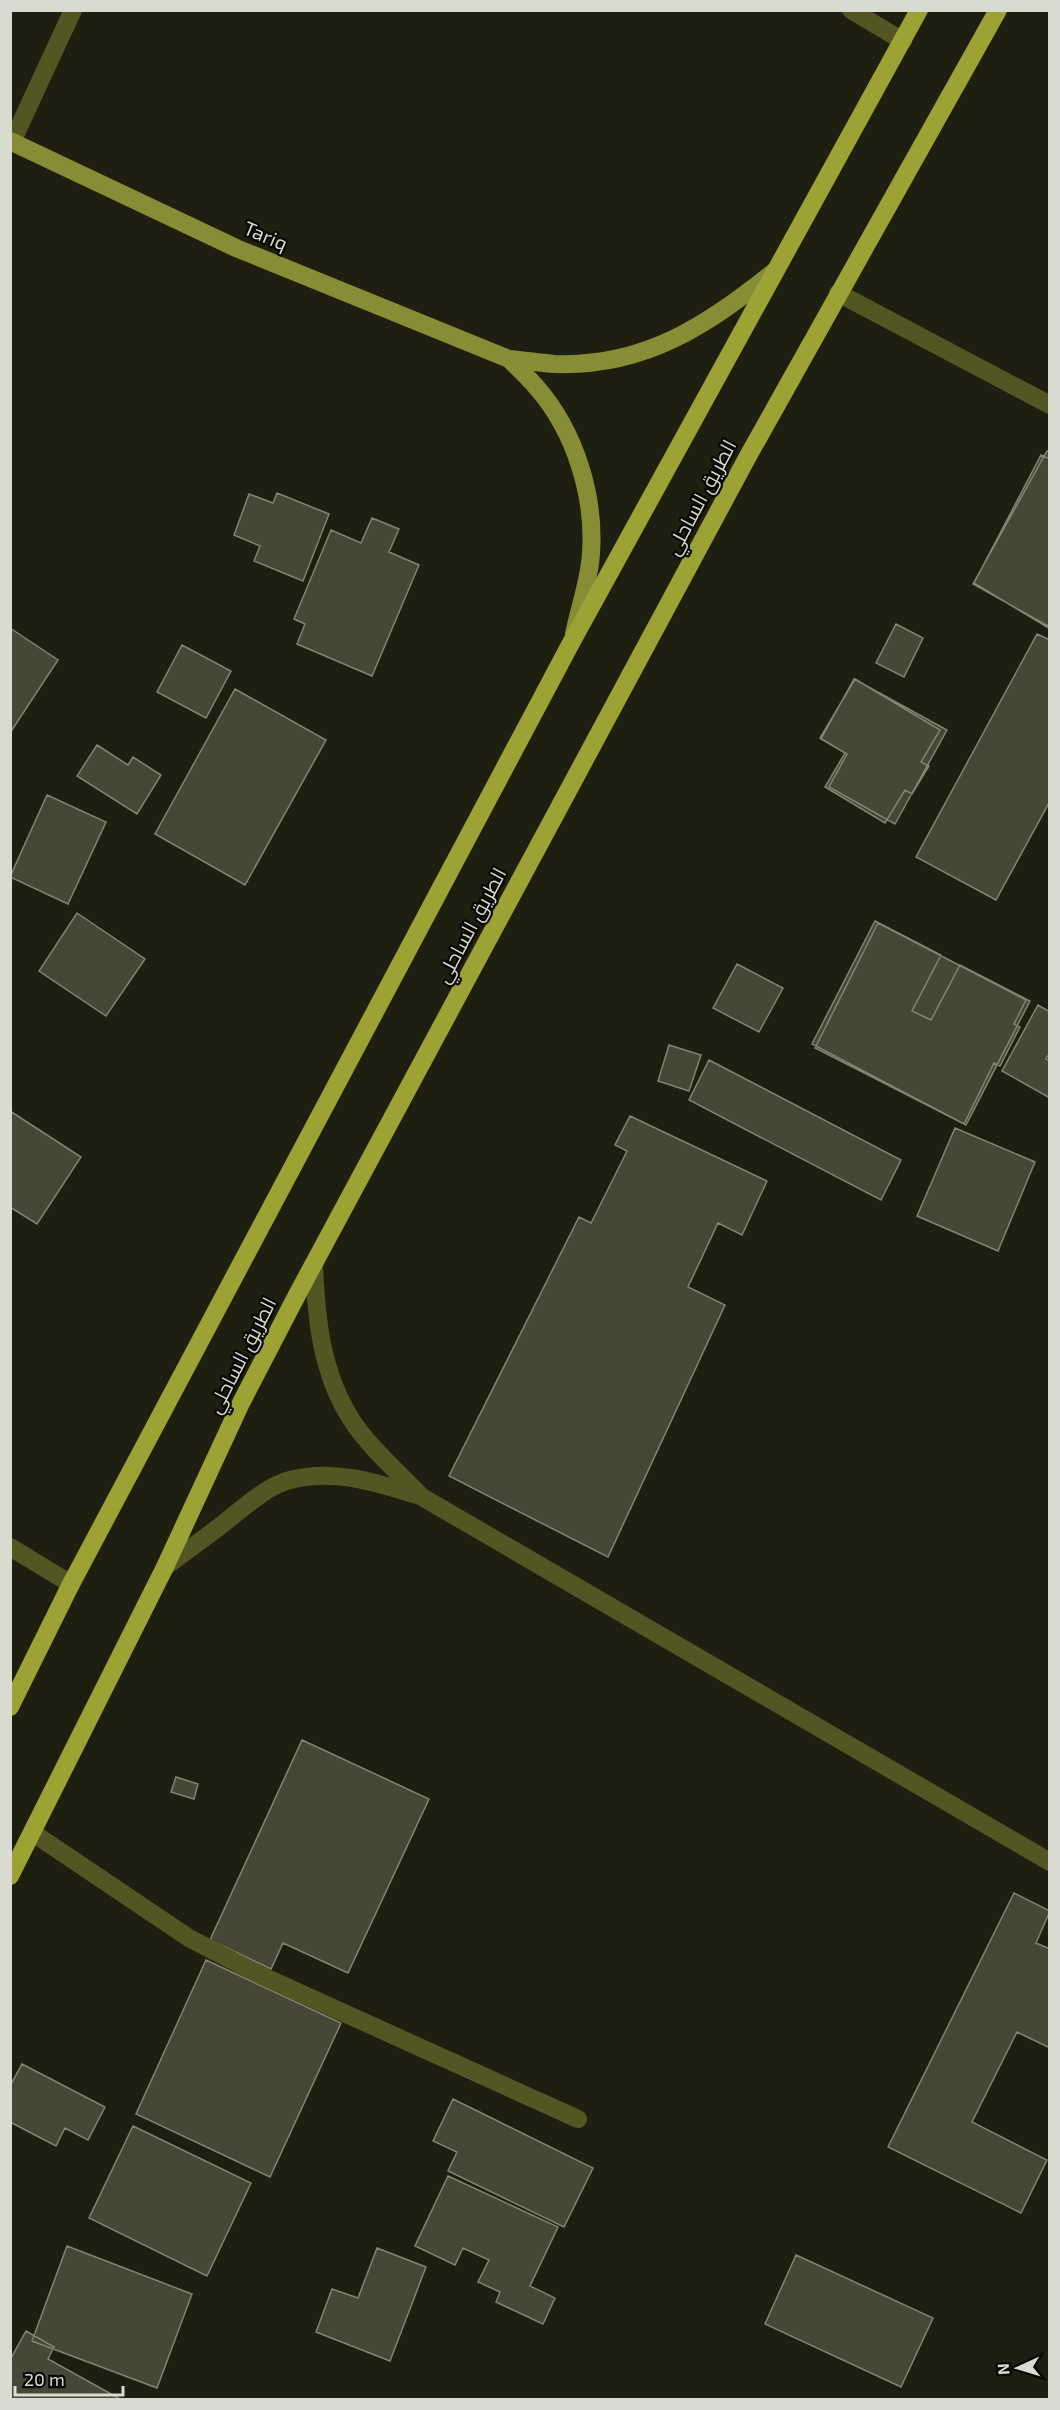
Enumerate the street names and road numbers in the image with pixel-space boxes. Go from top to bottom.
street label: Tariq [241,215,291,255]
street label: الطريق الساحلي [660,435,745,561]
street label: الطريق الساحلي [430,863,515,989]
street label: الطريق الساحلي [201,1293,285,1419]

